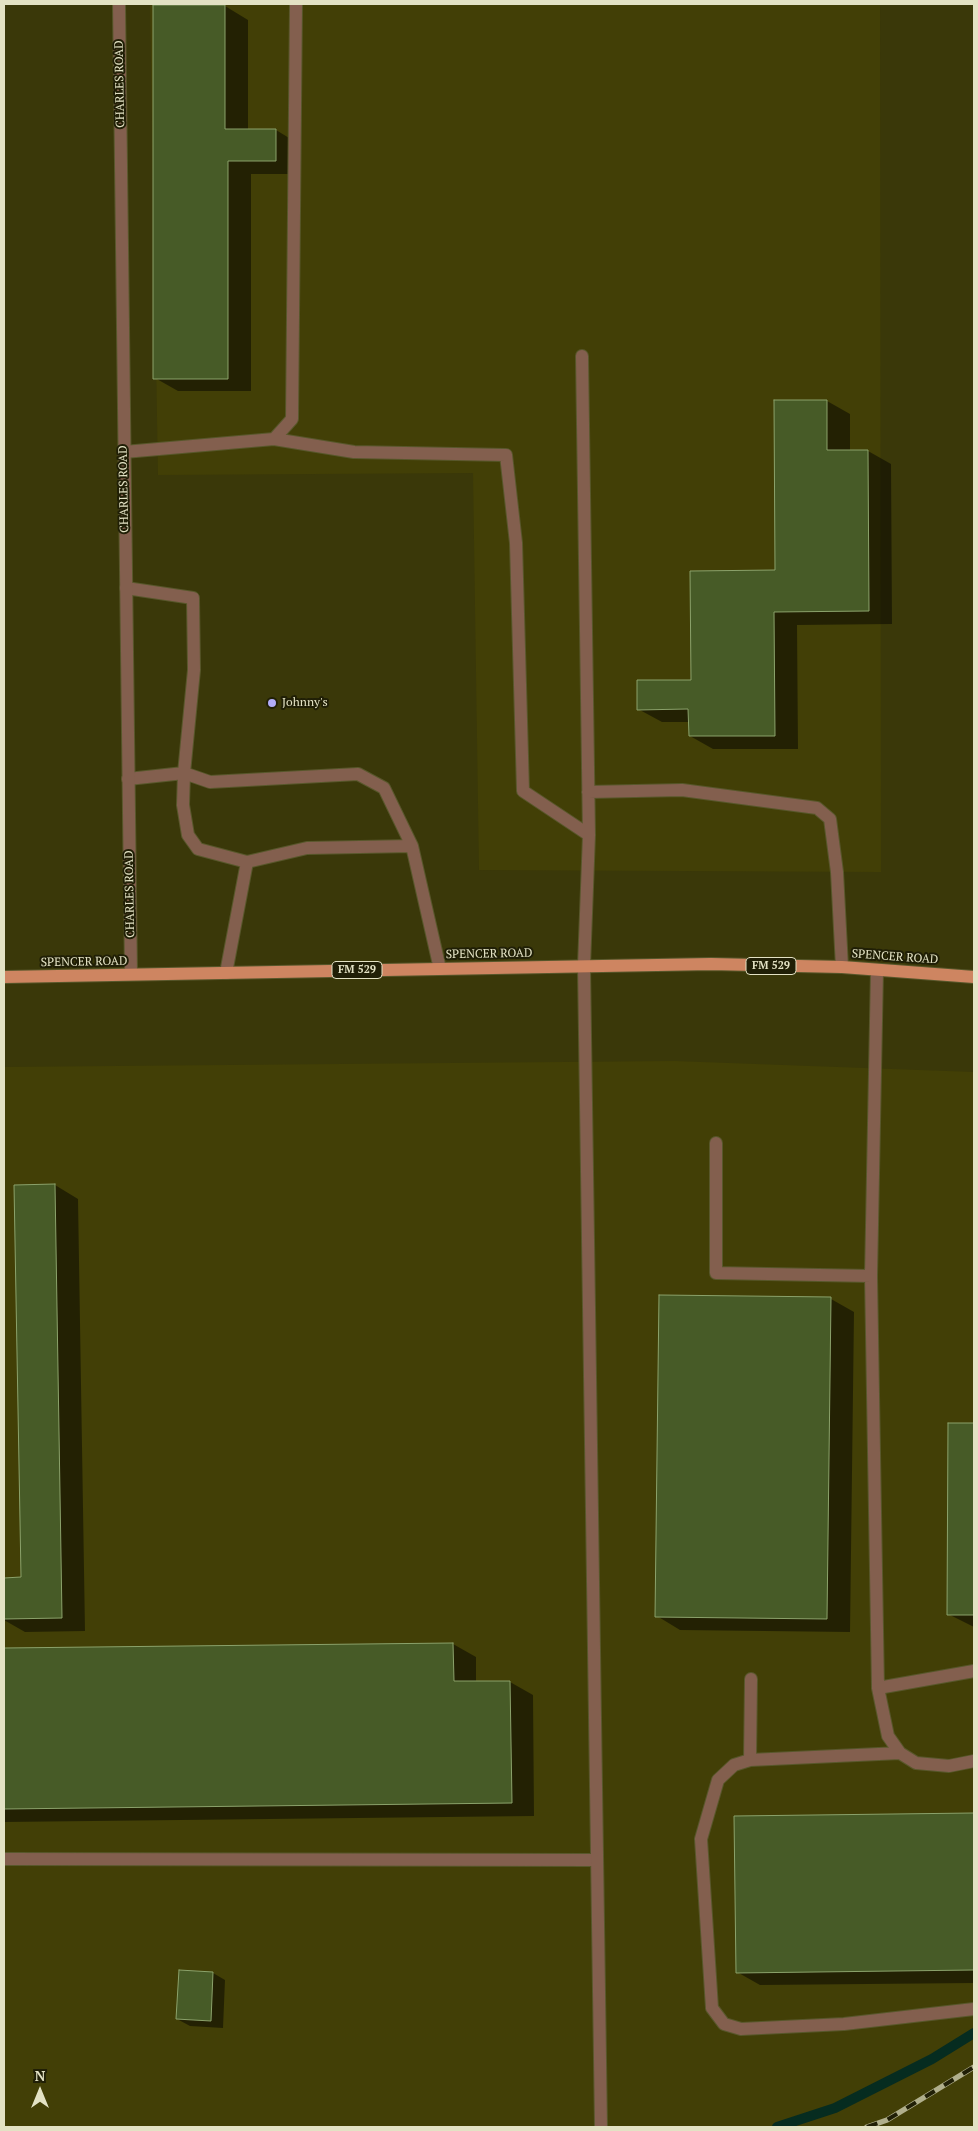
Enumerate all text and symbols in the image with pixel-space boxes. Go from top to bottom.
street label: CHARLES ROAD [112,40,128,128]
street label: CHARLES ROAD [116,445,132,533]
place label: Johnny's [282,696,328,710]
marker: Johnny's [266,697,278,709]
street label: CHARLES ROAD [122,850,138,938]
street label: SPENCER ROAD [445,946,533,962]
street label: SPENCER ROAD [851,947,939,967]
street label: SPENCER ROAD [40,954,128,970]
road number: FM 529 [746,958,796,974]
road number: FM 529 [332,962,382,978]
north arrow [15,2066,65,2116]
text: N [35,2066,45,2085]

